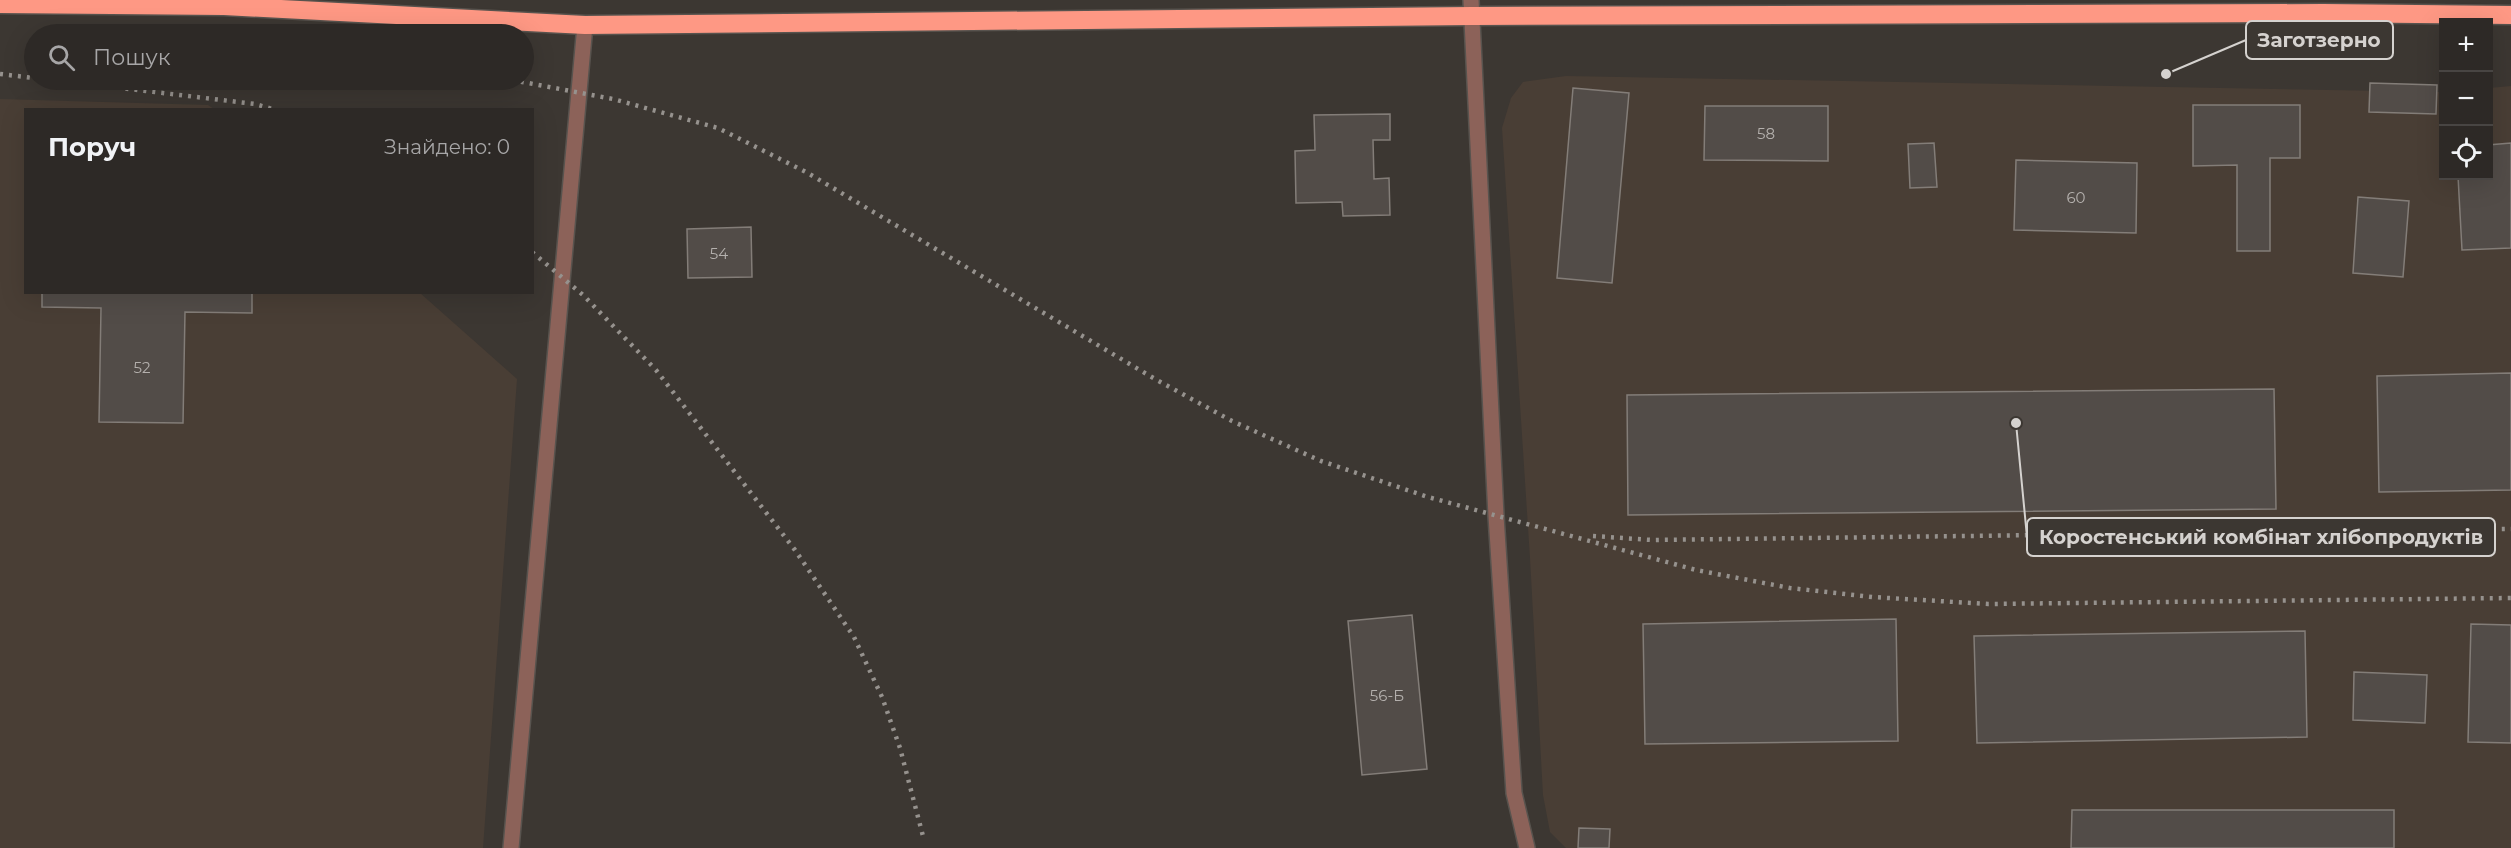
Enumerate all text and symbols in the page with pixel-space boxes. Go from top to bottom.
map controls [2439,18,2493,180]
button: + [2439,18,2493,72]
callout: Заготзерно [2246,21,2393,59]
search box [24,24,534,90]
text: Заготзерно [2256,28,2381,52]
icon: search [45,41,78,74]
text: Пошук [93,44,171,71]
button: − [2439,72,2493,126]
house number: 58 [1757,124,1775,143]
button: locate [2439,126,2493,180]
text: Поруч [48,131,136,163]
text: Знайдено: 0 [384,135,510,159]
house number: 60 [2066,188,2086,207]
house number: 54 [710,244,728,263]
house number: 52 [134,358,150,377]
callout: Коростенський комбінат хлібопродуктів [2027,518,2495,556]
text: Коростенський комбінат хлібопродуктів [2039,525,2483,549]
house number: 56-Б [1370,686,1404,705]

